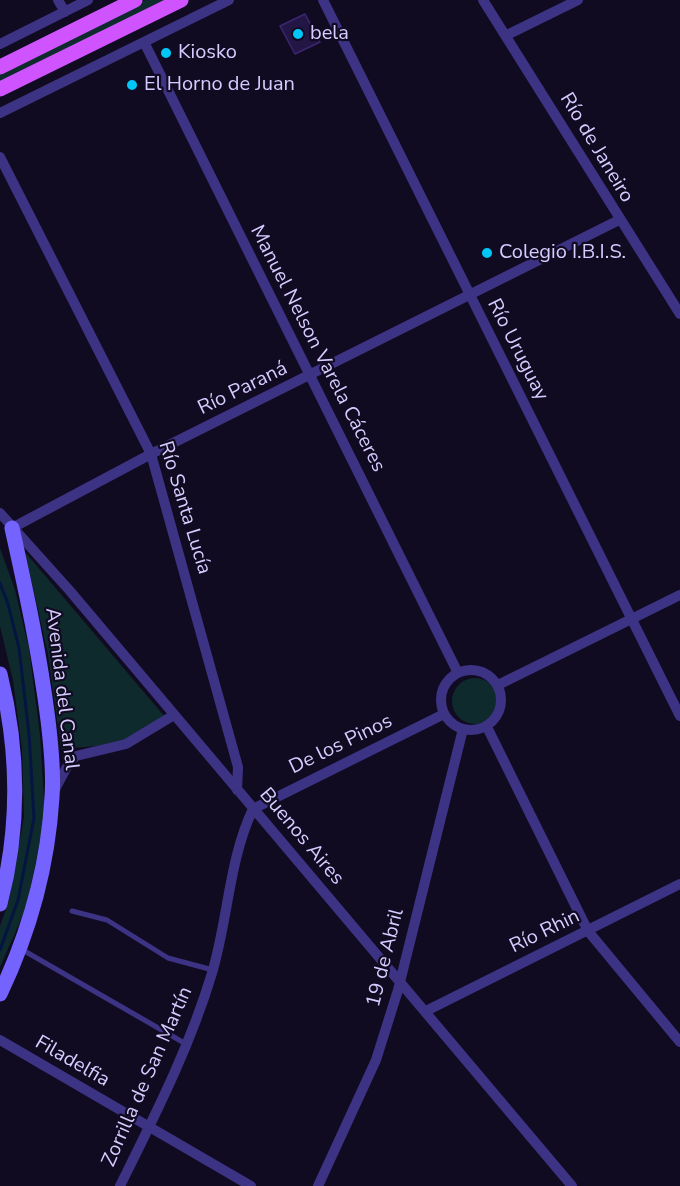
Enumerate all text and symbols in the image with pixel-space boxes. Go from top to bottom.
place label: bela [310,22,349,46]
marker: bela [291,27,305,41]
place label: Kiosko [178,41,237,65]
marker: Kiosko [159,46,173,60]
place label: El Horno de Juan [144,73,295,97]
marker: El Horno de Juan [125,78,139,92]
street label: Río de Janeiro [554,89,638,207]
street label: Manuel Nelson Varela Cáceres [244,222,390,476]
place label: Colegio I.B.I.S. [499,241,626,265]
marker: Colegio I.B.I.S. [480,246,494,260]
street label: Río Uruguay [481,295,553,405]
street label: Río Paraná [194,357,292,421]
street label: Río Santa Lucía [152,439,216,577]
street label: Avenida del Canal [39,607,83,771]
street label: De los Pinos [286,710,396,780]
street label: Buenos Aires [254,784,348,890]
street label: Río Rhin [506,905,584,959]
street label: 19 de Abril [362,906,410,1010]
street label: Zorrilla de San Martín [98,983,198,1171]
street label: Filadelfia [31,1031,113,1093]

